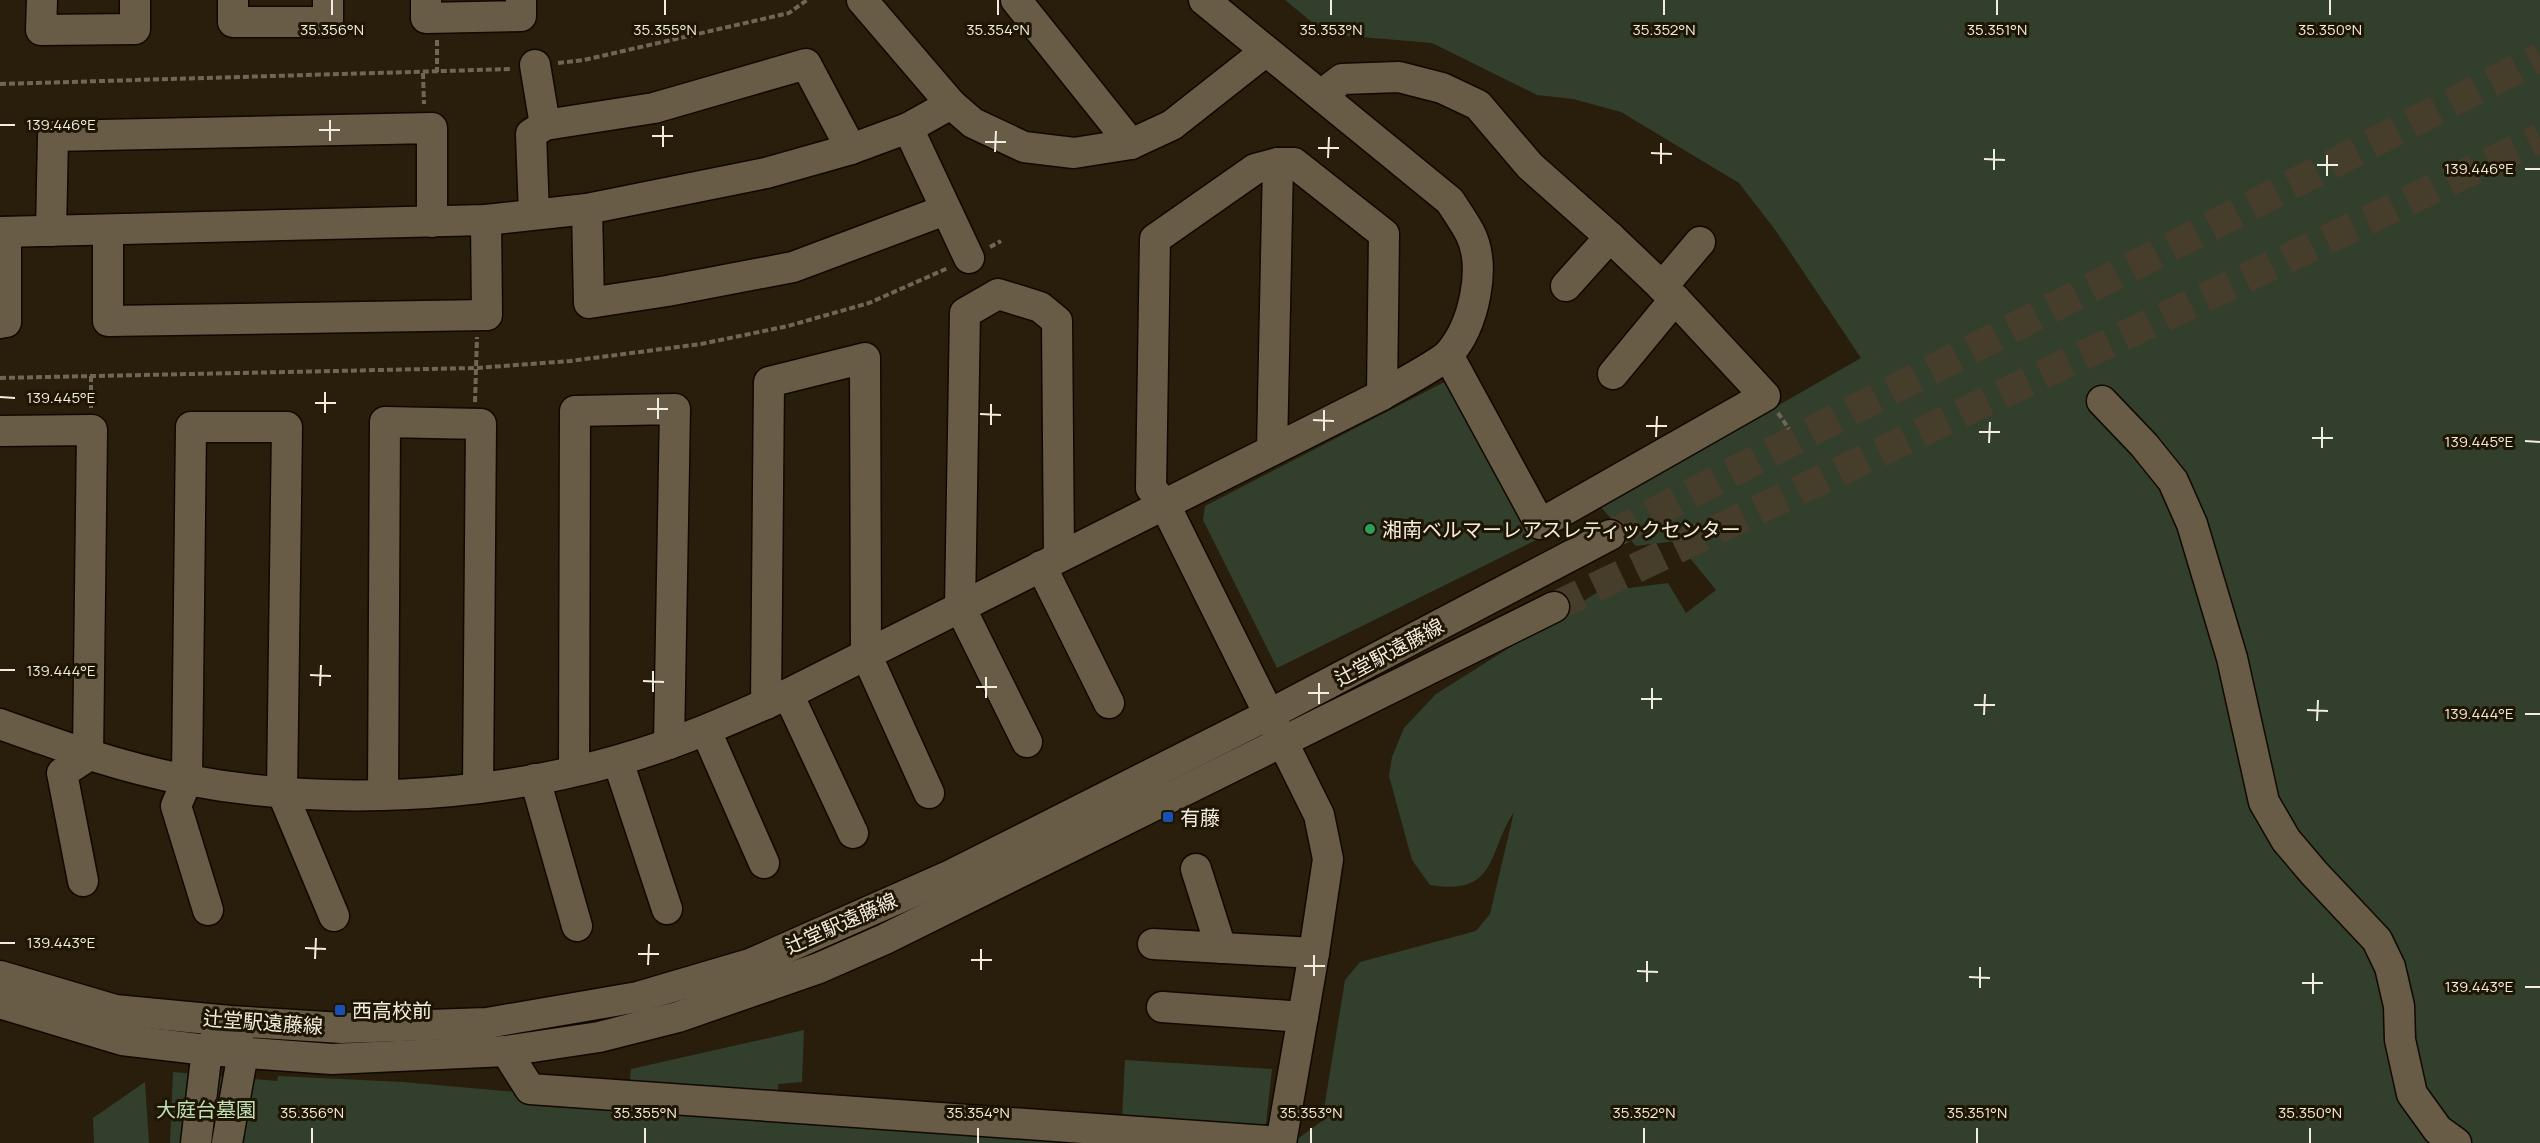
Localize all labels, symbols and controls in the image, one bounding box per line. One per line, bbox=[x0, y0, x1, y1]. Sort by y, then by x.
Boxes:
text: 35.356°N bbox=[300, 19, 364, 40]
text: 35.355°N bbox=[633, 19, 697, 40]
text: 35.354°N bbox=[966, 19, 1030, 40]
text: 35.353°N bbox=[1299, 19, 1363, 40]
text: 35.352°N bbox=[1633, 19, 1695, 40]
text: 35.351°N bbox=[1967, 19, 2027, 40]
text: 35.350°N bbox=[2298, 19, 2362, 40]
text: 139.446°E bbox=[26, 114, 96, 135]
text: 139.446°E bbox=[2444, 158, 2514, 179]
text: 139.445°E bbox=[27, 387, 95, 408]
text: 139.445°E bbox=[2445, 431, 2513, 452]
place label: 湘南ベルマーレアスレティックセンター bbox=[1382, 516, 1741, 543]
marker: 湘南ベルマーレアスレティックセンター bbox=[1363, 522, 1377, 536]
street label: 辻堂駅遠藤線 bbox=[1330, 612, 1448, 692]
text: 139.444°E bbox=[26, 660, 96, 681]
text: 139.444°E bbox=[2444, 703, 2514, 724]
place label: 有藤 bbox=[1180, 804, 1220, 831]
marker: 有藤 bbox=[1161, 810, 1175, 824]
street label: 辻堂駅遠藤線 bbox=[781, 886, 901, 960]
text: 139.443°E bbox=[27, 932, 95, 953]
text: 139.443°E bbox=[2445, 976, 2513, 997]
place label: 西高校前 bbox=[352, 997, 432, 1024]
marker: 西高校前 bbox=[333, 1003, 347, 1017]
street label: 辻堂駅遠藤線 bbox=[202, 1004, 324, 1040]
park label: 大庭台墓園 bbox=[156, 1096, 256, 1123]
text: 35.356°N bbox=[280, 1102, 344, 1123]
text: 35.355°N bbox=[613, 1102, 677, 1123]
text: 35.354°N bbox=[946, 1102, 1010, 1123]
text: 35.353°N bbox=[1279, 1102, 1343, 1123]
text: 35.352°N bbox=[1613, 1102, 1675, 1123]
text: 35.351°N bbox=[1947, 1102, 2007, 1123]
text: 35.350°N bbox=[2278, 1102, 2342, 1123]

